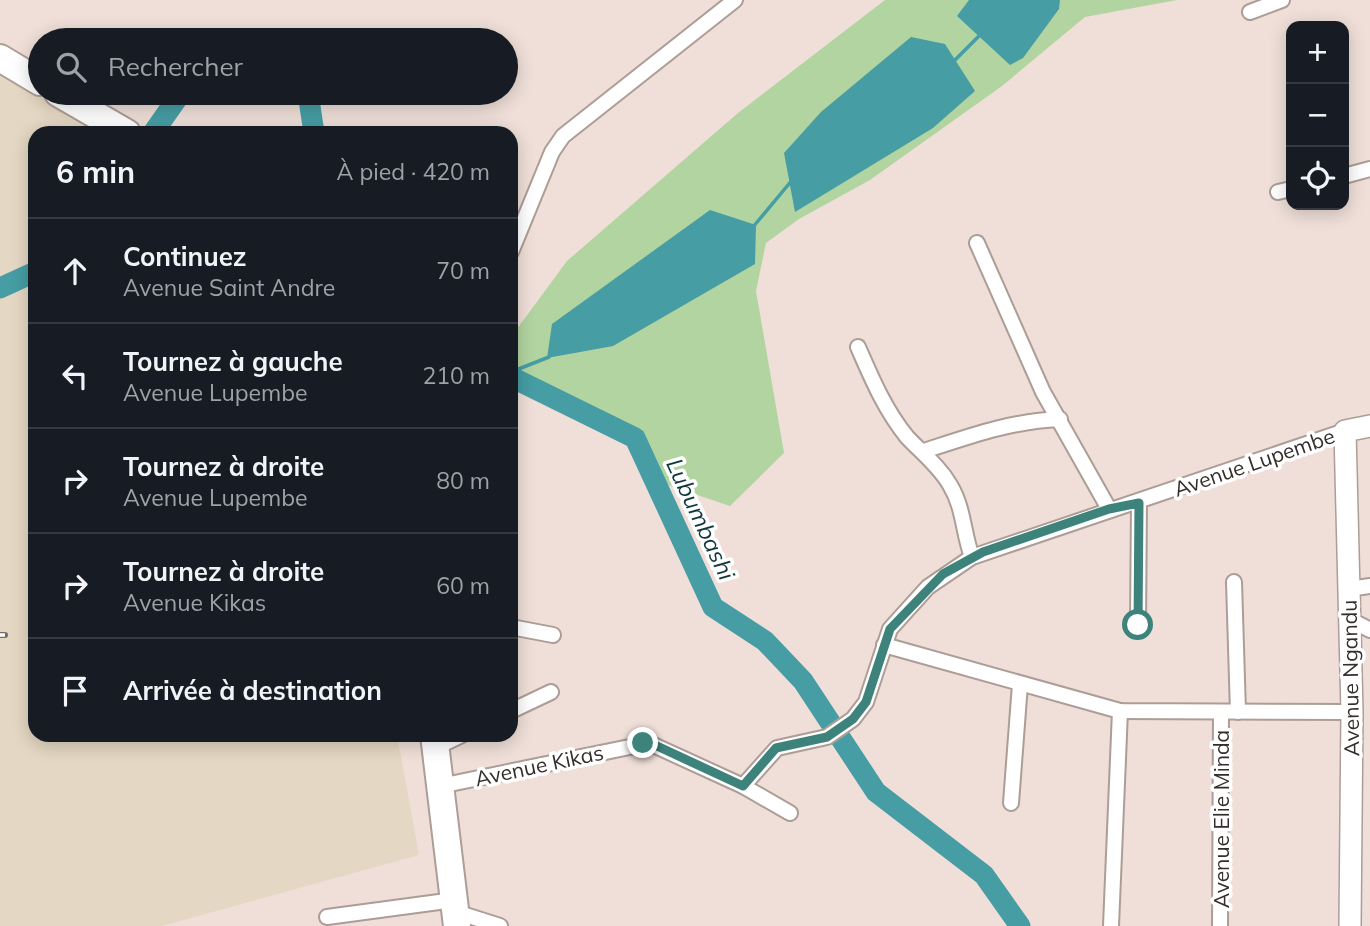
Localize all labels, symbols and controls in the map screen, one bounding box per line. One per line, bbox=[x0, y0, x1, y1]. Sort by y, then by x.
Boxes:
map controls bbox=[1286, 21, 1349, 210]
button: + bbox=[1286, 21, 1349, 84]
search box bbox=[28, 28, 518, 105]
icon: search bbox=[52, 48, 90, 86]
text: Rechercher bbox=[108, 50, 243, 83]
button: − bbox=[1286, 84, 1349, 147]
button: locate bbox=[1286, 147, 1349, 210]
text: 6 min bbox=[56, 153, 135, 191]
text: À pied · 420 m bbox=[337, 157, 490, 186]
text: Continuez bbox=[123, 240, 247, 273]
icon: ahead bbox=[56, 252, 94, 290]
text: 70 m bbox=[436, 256, 490, 285]
text: Avenue Saint Andre bbox=[123, 273, 335, 302]
text: Tournez à gauche bbox=[123, 345, 343, 378]
icon: left bbox=[56, 357, 94, 395]
text: 210 m bbox=[422, 361, 490, 390]
text: Avenue Lupembe bbox=[123, 378, 308, 407]
street label: Avenue Lupembe bbox=[1170, 422, 1338, 502]
text: Tournez à droite bbox=[123, 450, 324, 483]
water label: Lubumbashi bbox=[660, 454, 742, 585]
icon: right bbox=[56, 462, 94, 500]
text: 80 m bbox=[436, 466, 490, 495]
text: Avenue Lupembe bbox=[123, 483, 308, 512]
text: Tournez à droite bbox=[123, 555, 324, 588]
icon: right bbox=[56, 567, 94, 605]
text: 60 m bbox=[436, 571, 490, 600]
text: Avenue Kikas bbox=[123, 588, 266, 617]
street label: Avenue Ngandu bbox=[1336, 599, 1364, 757]
route start bbox=[1122, 609, 1153, 640]
icon: arrive bbox=[56, 672, 94, 710]
text: Arrivée à destination bbox=[123, 674, 382, 707]
route end bbox=[627, 727, 658, 758]
street label: Avenue Elie Minda bbox=[1208, 730, 1234, 908]
street label: Avenue Kikas bbox=[472, 739, 606, 791]

